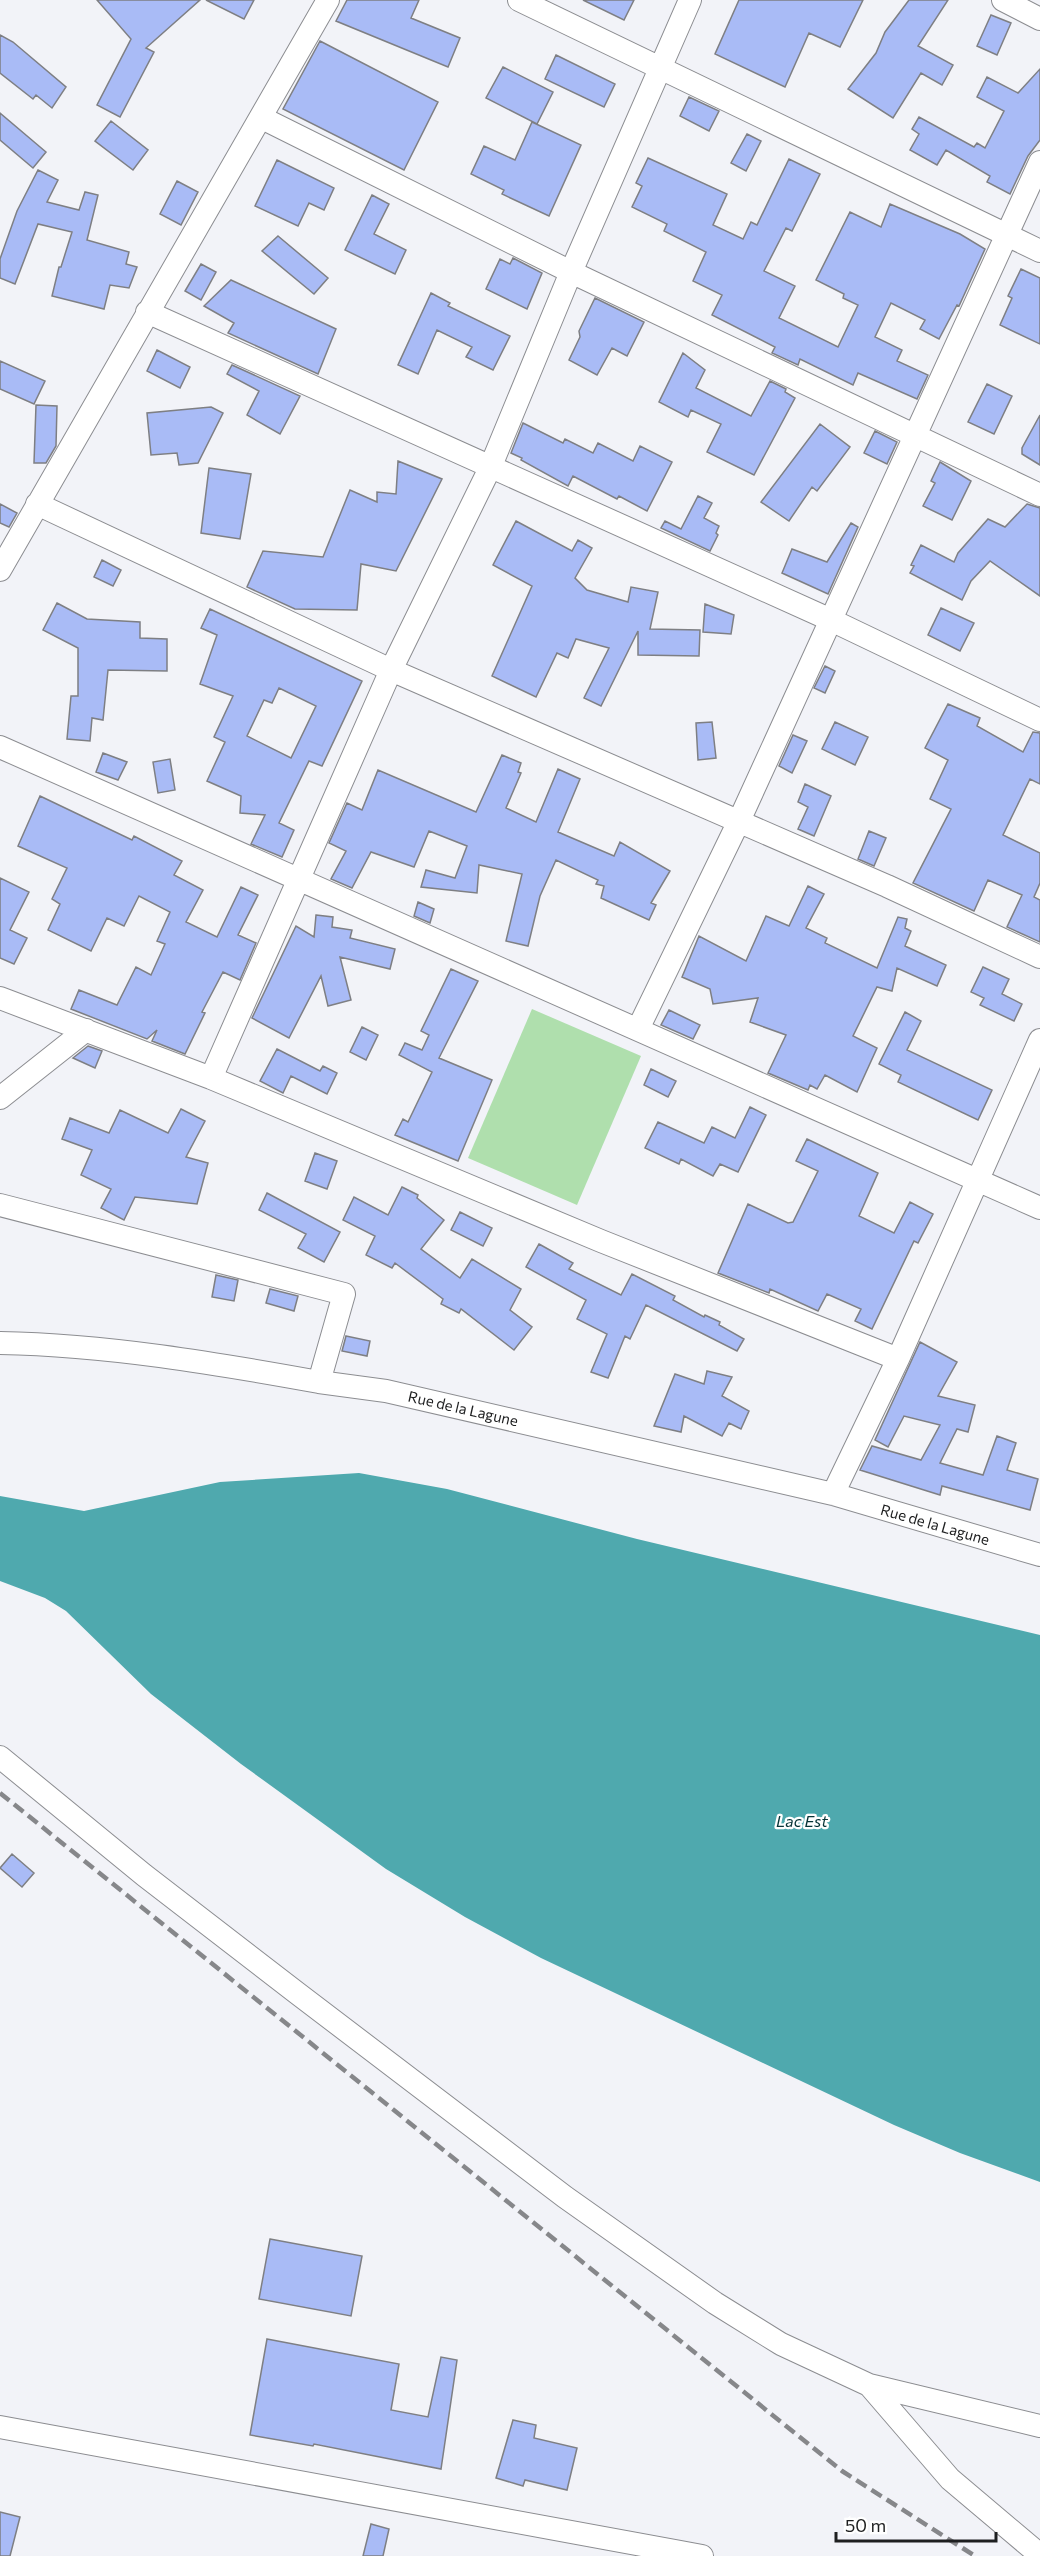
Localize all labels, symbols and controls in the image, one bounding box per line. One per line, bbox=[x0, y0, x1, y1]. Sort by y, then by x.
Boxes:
street label: Rue de la Lagune bbox=[406, 1387, 520, 1429]
street label: Rue de la Lagune bbox=[879, 1500, 992, 1548]
water label: Lac Est bbox=[776, 1811, 828, 1830]
scale bar bbox=[836, 2505, 996, 2543]
text: 50 m bbox=[845, 2514, 886, 2536]

